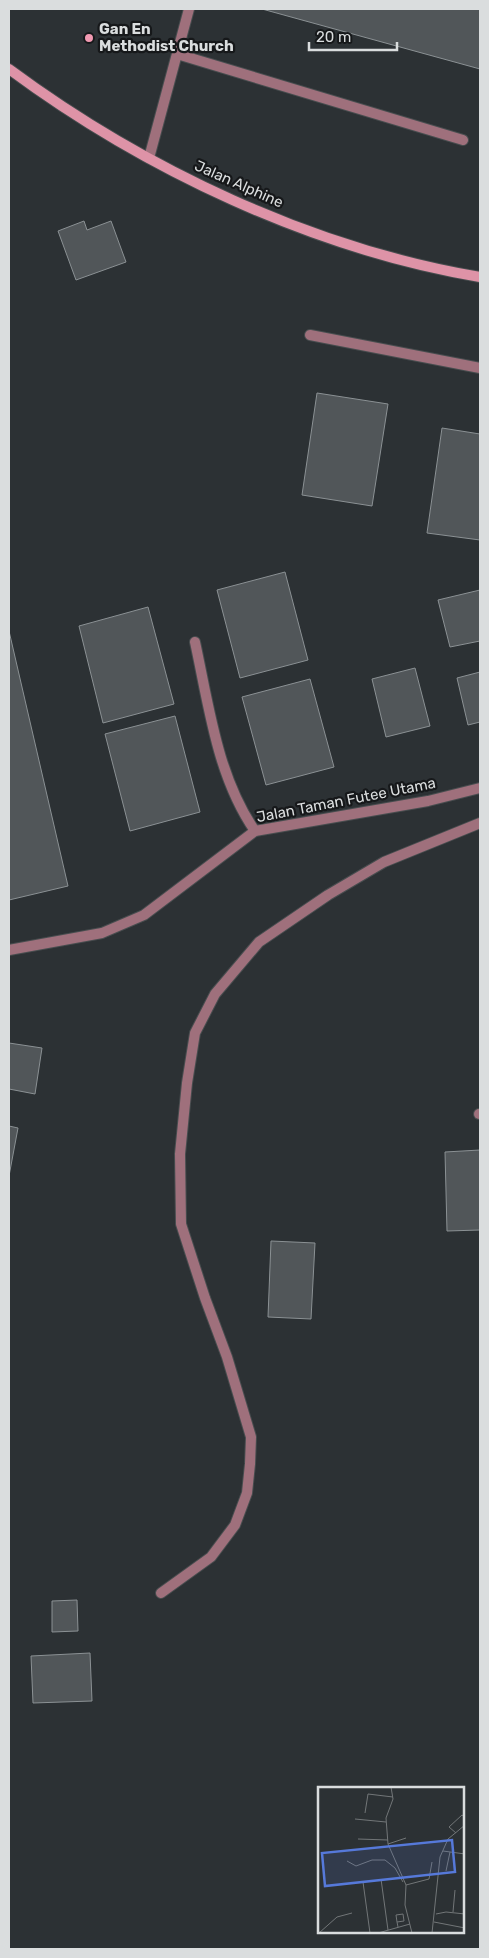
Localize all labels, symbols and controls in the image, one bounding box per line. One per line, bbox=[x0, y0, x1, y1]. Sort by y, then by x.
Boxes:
place label: Gan En Methodist Church bbox=[99, 20, 234, 55]
scale bar bbox=[309, 20, 396, 52]
text: 20 m bbox=[316, 28, 351, 46]
marker: Gan En Methodist Church bbox=[83, 32, 95, 44]
street label: Jalan Alphine bbox=[192, 156, 286, 212]
street label: Jalan Taman Futee Utama bbox=[255, 774, 437, 826]
inset map bbox=[318, 1787, 464, 1933]

